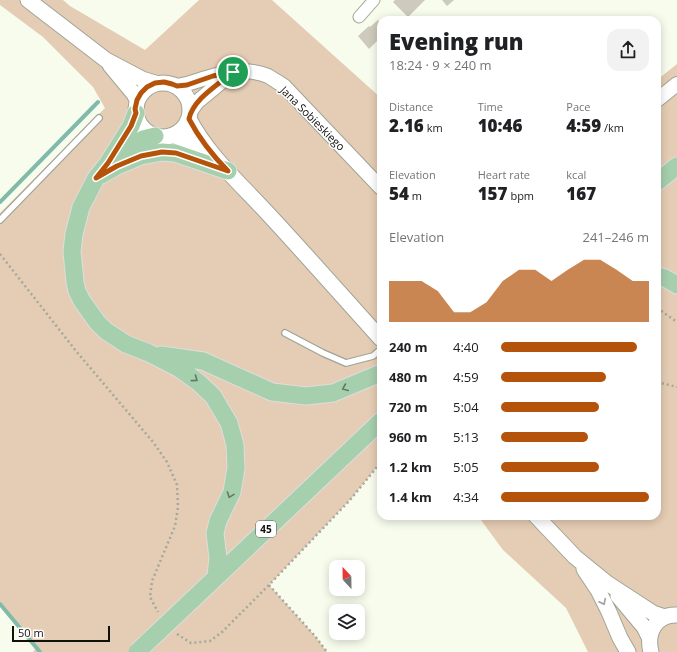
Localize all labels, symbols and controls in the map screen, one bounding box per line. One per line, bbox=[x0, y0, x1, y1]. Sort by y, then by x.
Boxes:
text: Evening run bbox=[389, 26, 524, 56]
button: share bbox=[607, 29, 649, 71]
pin bbox=[216, 55, 250, 89]
text: 18:24 · 9 × 240 m bbox=[389, 56, 492, 74]
icon: arrive bbox=[222, 61, 244, 83]
street label: Jana Sobieskiego bbox=[277, 82, 349, 154]
text: Distance bbox=[389, 99, 433, 114]
text: Time bbox=[478, 99, 503, 114]
text: Pace bbox=[566, 99, 591, 114]
text: 2.16 bbox=[389, 114, 424, 137]
text: 10:46 bbox=[478, 114, 522, 137]
text: 4:59 bbox=[566, 114, 601, 137]
text: km bbox=[424, 120, 443, 135]
text: /km bbox=[601, 120, 624, 135]
text: Elevation bbox=[389, 167, 436, 182]
text: Heart rate bbox=[478, 167, 530, 182]
text: kcal bbox=[566, 167, 586, 182]
text: 54 bbox=[389, 182, 409, 205]
text: 157 bbox=[478, 182, 508, 205]
text: 167 bbox=[566, 182, 596, 205]
text: m bbox=[409, 188, 422, 203]
text: bpm bbox=[508, 188, 534, 203]
text: Elevation bbox=[389, 228, 444, 246]
text: 241–246 m bbox=[582, 228, 649, 246]
text: 240 m bbox=[389, 338, 427, 356]
text: 4:40 bbox=[453, 338, 479, 356]
text: 480 m bbox=[389, 368, 427, 386]
text: 4:59 bbox=[453, 368, 479, 386]
one-way arrow bbox=[190, 375, 197, 382]
one-way arrow bbox=[342, 384, 349, 392]
text: 720 m bbox=[389, 398, 427, 416]
text: 5:04 bbox=[453, 398, 479, 416]
text: 960 m bbox=[389, 428, 427, 446]
text: 5:13 bbox=[453, 428, 479, 446]
text: 1.2 km bbox=[389, 458, 432, 476]
text: 5:05 bbox=[453, 458, 479, 476]
text: 1.4 km bbox=[389, 488, 432, 506]
text: 4:34 bbox=[453, 488, 479, 506]
one-way arrow bbox=[227, 492, 235, 499]
road number: 45 bbox=[256, 521, 276, 537]
north arrow bbox=[329, 560, 365, 596]
map controls bbox=[329, 560, 365, 640]
one-way arrow bbox=[598, 597, 606, 605]
button: layers bbox=[329, 604, 365, 640]
scale bar bbox=[12, 624, 110, 643]
text: 50 m bbox=[18, 625, 44, 640]

